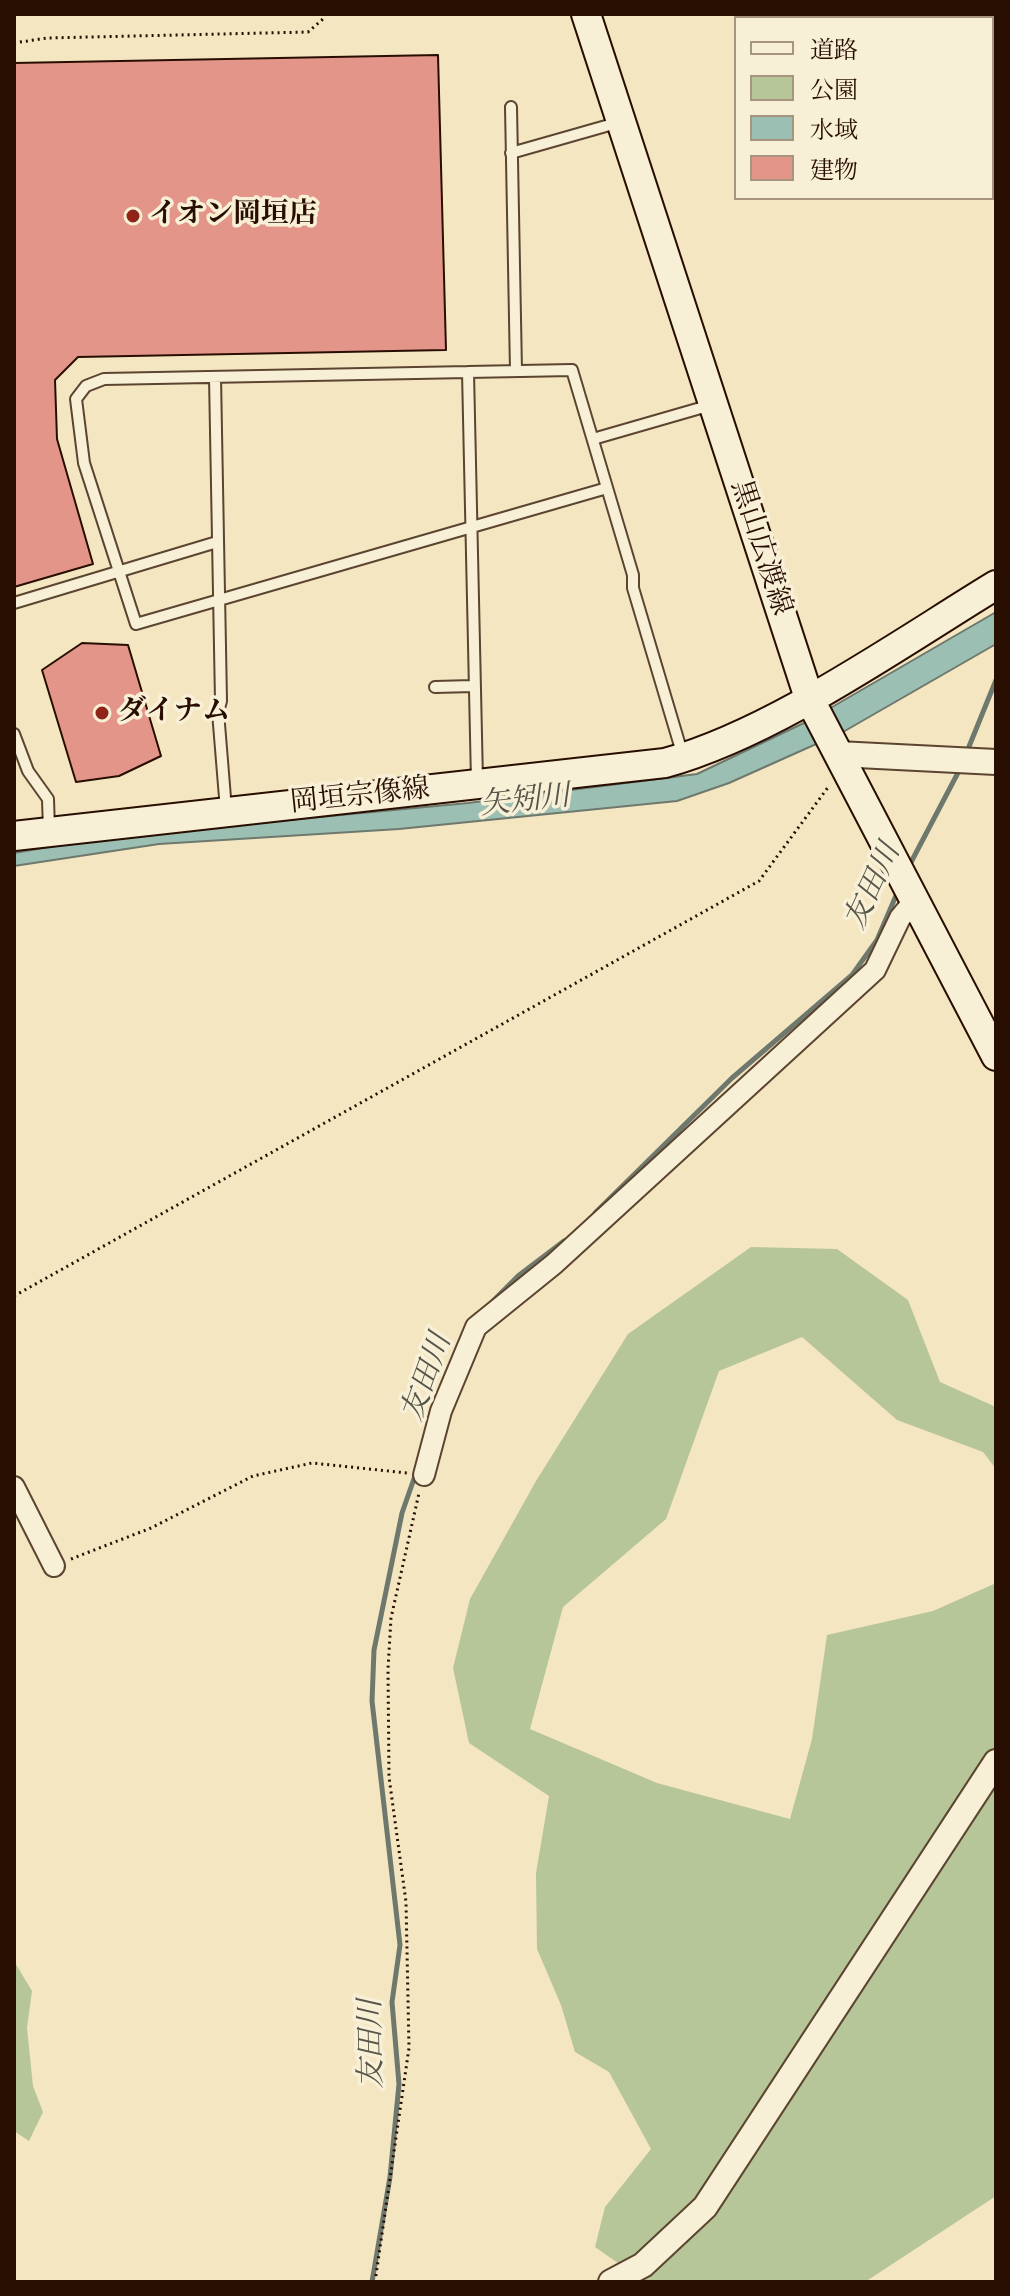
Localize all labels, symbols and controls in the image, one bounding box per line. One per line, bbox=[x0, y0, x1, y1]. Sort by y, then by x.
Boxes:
legend bbox=[734, 16, 994, 200]
text: 道路 bbox=[810, 34, 858, 67]
text: 公園 bbox=[810, 74, 858, 107]
text: 水域 bbox=[810, 114, 858, 147]
text: 建物 bbox=[810, 154, 858, 187]
place label: イオン岡垣店 bbox=[149, 199, 317, 233]
marker: イオン岡垣店 bbox=[124, 207, 142, 225]
street label: 黒山広渡線 bbox=[722, 476, 798, 620]
place label: ダイナム bbox=[118, 696, 230, 730]
marker: ダイナム bbox=[93, 704, 111, 722]
street label: 岡垣宗像線 bbox=[289, 773, 431, 821]
water label: 矢矧川 bbox=[478, 779, 572, 825]
water label: 友田川 bbox=[839, 839, 909, 935]
water label: 友田川 bbox=[396, 1330, 460, 1426]
water label: 友田川 bbox=[354, 1999, 392, 2089]

